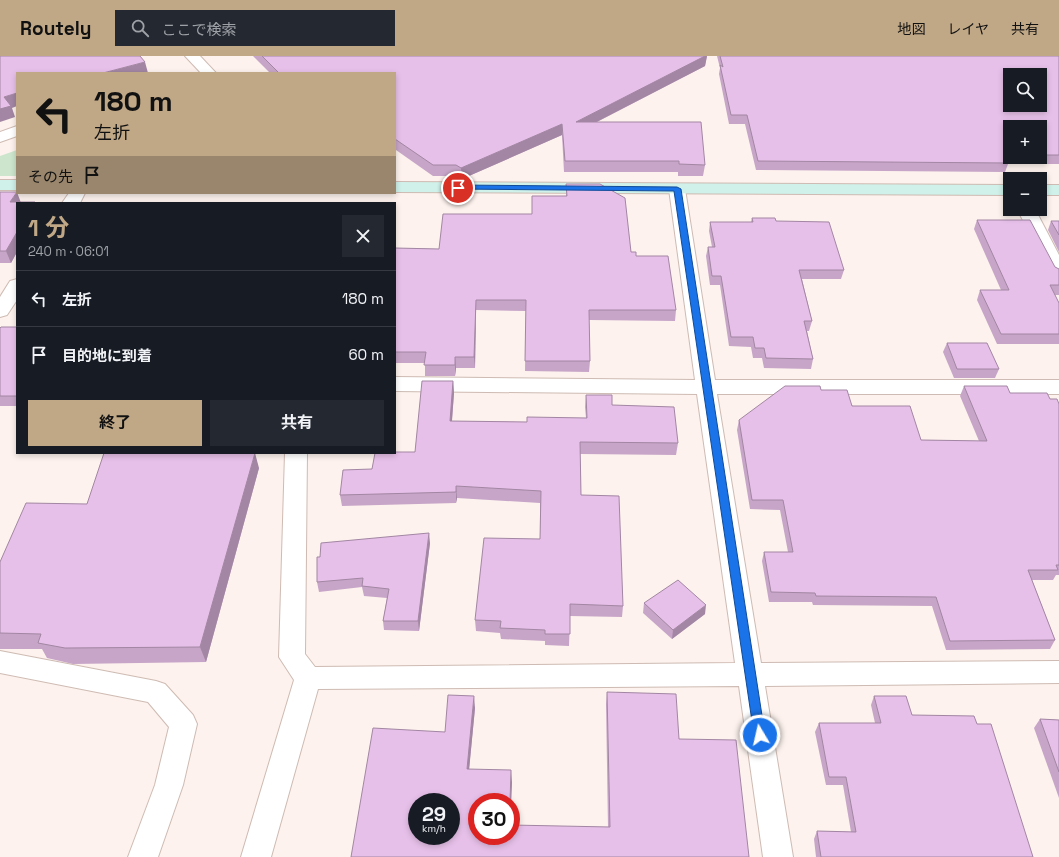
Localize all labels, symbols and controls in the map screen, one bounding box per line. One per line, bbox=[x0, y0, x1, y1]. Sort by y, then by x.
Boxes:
search box bbox=[115, 10, 395, 46]
text: Routely bbox=[20, 16, 91, 41]
icon: search bbox=[129, 17, 151, 39]
text: ここで検索 bbox=[161, 20, 236, 39]
text: 地図 bbox=[897, 20, 925, 38]
text: レイヤ bbox=[947, 20, 989, 38]
text: 共有 bbox=[1011, 20, 1039, 38]
map controls bbox=[1003, 68, 1047, 216]
button: search bbox=[1003, 68, 1047, 112]
text: 180 m bbox=[94, 83, 173, 119]
icon: left bbox=[28, 88, 80, 140]
button: + bbox=[1003, 120, 1047, 164]
text: 左折 bbox=[94, 121, 130, 144]
icon: arrive bbox=[81, 164, 103, 186]
text: その先 bbox=[28, 167, 73, 186]
pin bbox=[441, 171, 475, 205]
button: − bbox=[1003, 172, 1047, 216]
icon: arrive bbox=[447, 177, 469, 199]
text: 1 分 bbox=[28, 212, 69, 243]
button: close bbox=[342, 215, 384, 257]
text: 240 m · 06:01 bbox=[28, 243, 109, 260]
icon: left bbox=[28, 288, 50, 310]
text: 180 m bbox=[342, 289, 384, 308]
text: 左折 bbox=[62, 290, 92, 309]
icon: arrive bbox=[28, 344, 50, 366]
text: 60 m bbox=[348, 345, 384, 364]
text: 目的地に到着 bbox=[62, 346, 152, 365]
button: 終了 bbox=[28, 400, 202, 446]
button: 共有 bbox=[210, 400, 384, 446]
position arrow bbox=[739, 714, 781, 756]
speed limit sign: 30 bbox=[468, 793, 520, 845]
text: 29 bbox=[422, 801, 446, 827]
text: km/h bbox=[422, 822, 446, 835]

